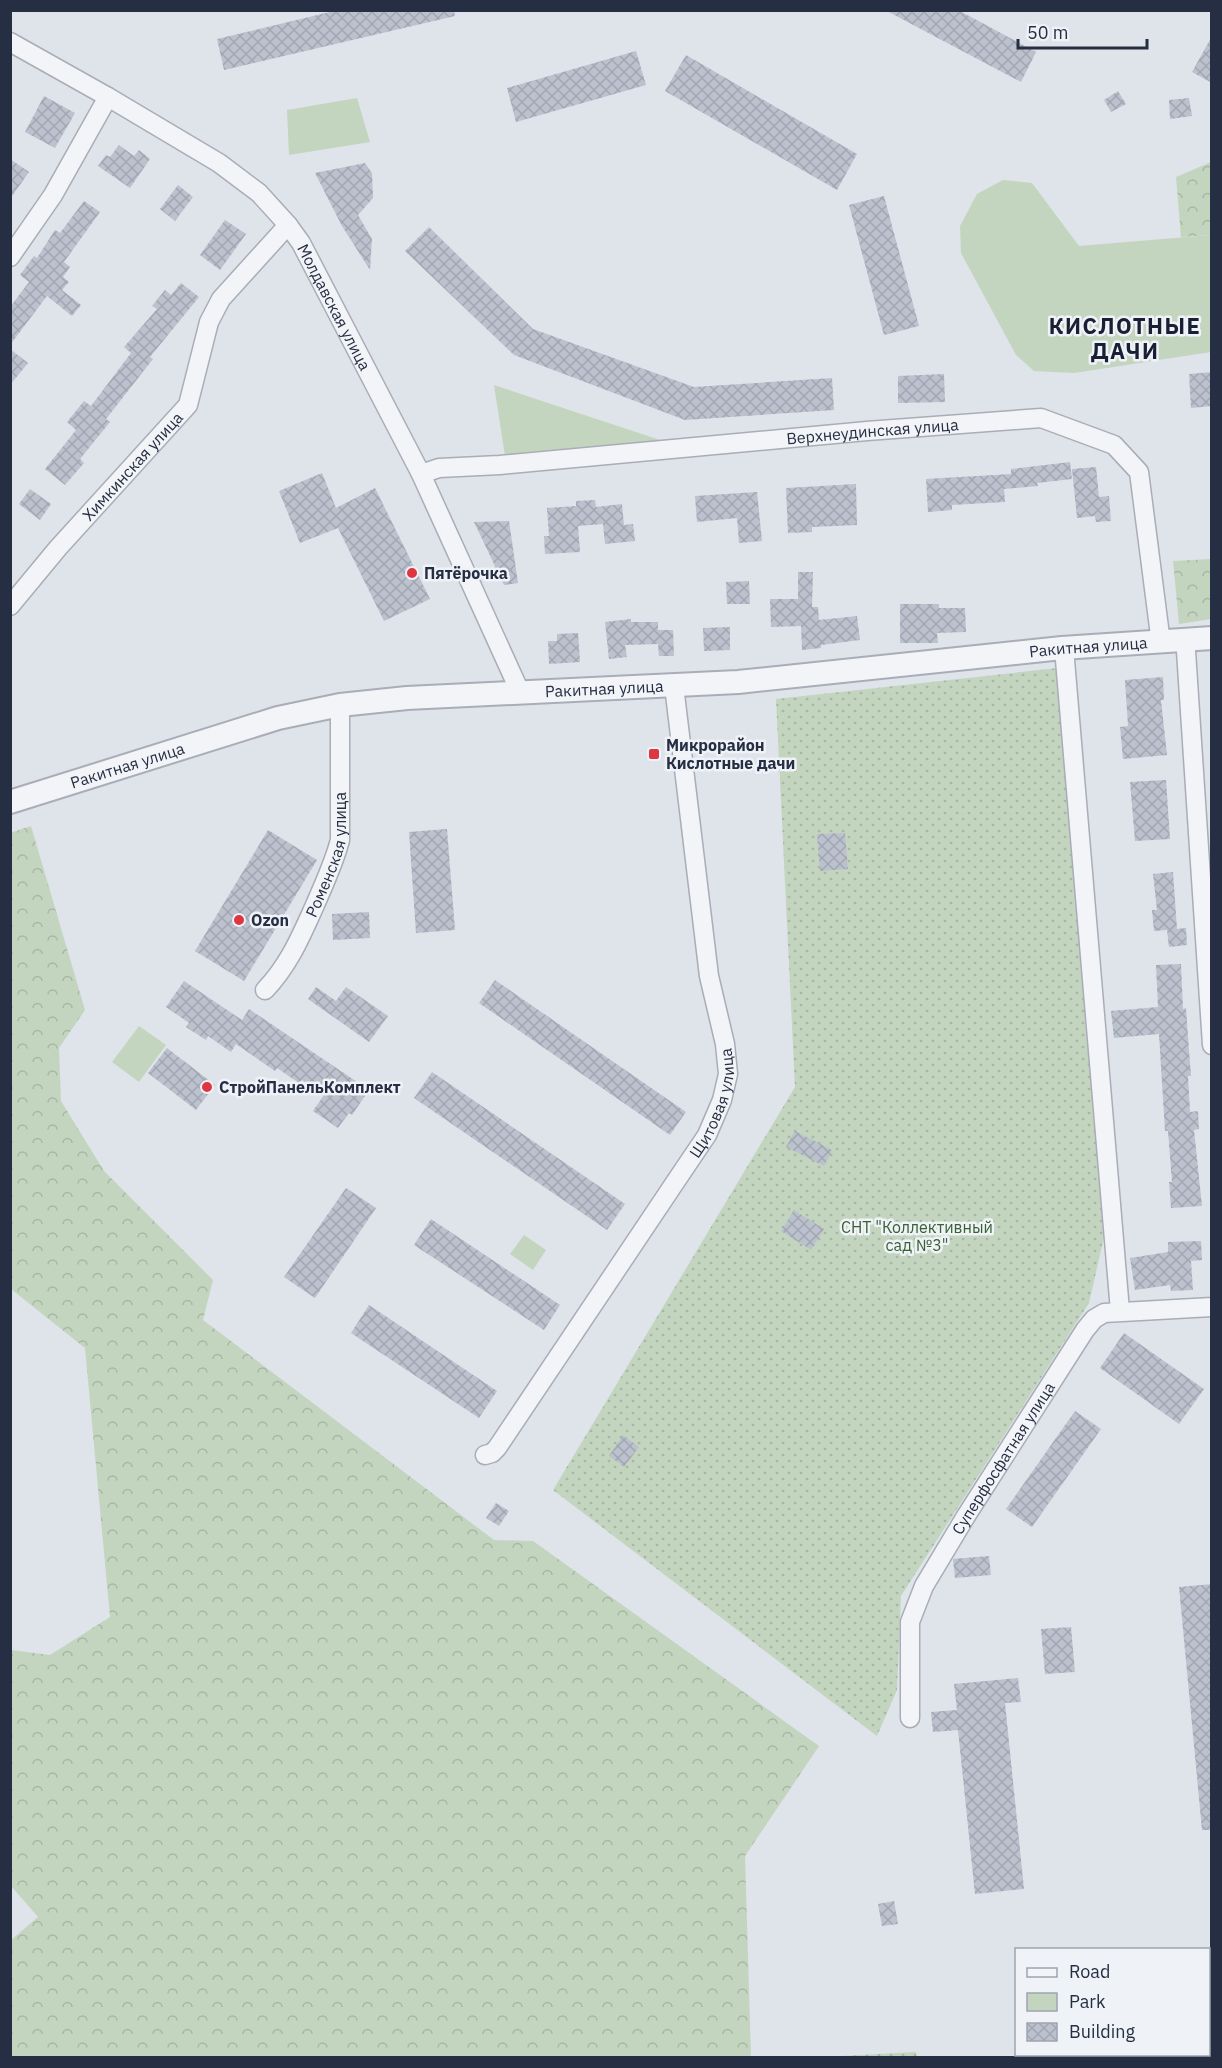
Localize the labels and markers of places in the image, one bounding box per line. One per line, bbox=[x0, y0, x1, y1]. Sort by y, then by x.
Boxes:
place label: Пятёрочка bbox=[424, 563, 508, 583]
marker: Пятёрочка bbox=[405, 566, 419, 580]
place label: Микрорайон Кислотные дачи bbox=[666, 735, 795, 773]
marker: Микрорайон Кислотные дачи bbox=[647, 747, 661, 761]
place label: Ozon bbox=[251, 910, 289, 930]
marker: Ozon bbox=[232, 913, 246, 927]
place label: СтройПанельКомплект bbox=[219, 1077, 401, 1097]
marker: СтройПанельКомплект bbox=[200, 1080, 214, 1094]

